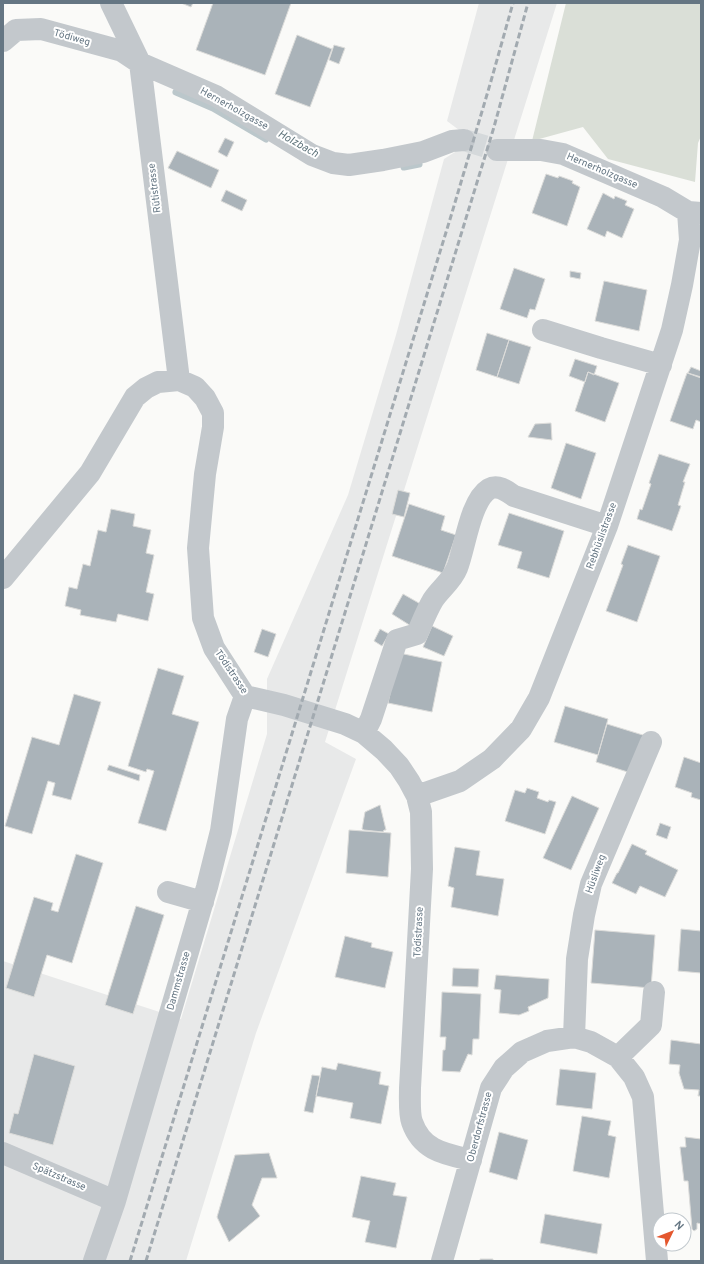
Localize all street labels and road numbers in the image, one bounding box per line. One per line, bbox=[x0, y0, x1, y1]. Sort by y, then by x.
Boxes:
street label: Tödiweg bbox=[52, 27, 92, 49]
street label: Hernerholzgasse bbox=[198, 85, 270, 133]
street label: Hernerholzgasse bbox=[564, 150, 640, 192]
street label: Rütistrasse bbox=[146, 162, 164, 214]
street label: Rebhüslistrasse bbox=[584, 501, 620, 571]
street label: Tödistrasse bbox=[211, 647, 251, 697]
street label: Hüsliweg bbox=[583, 853, 609, 895]
street label: Tödistrasse bbox=[411, 906, 427, 958]
street label: Dammstrasse bbox=[164, 950, 194, 1012]
street label: Oberdorfstrasse bbox=[464, 1091, 496, 1163]
street label: Spätzstrasse bbox=[30, 1160, 88, 1194]

